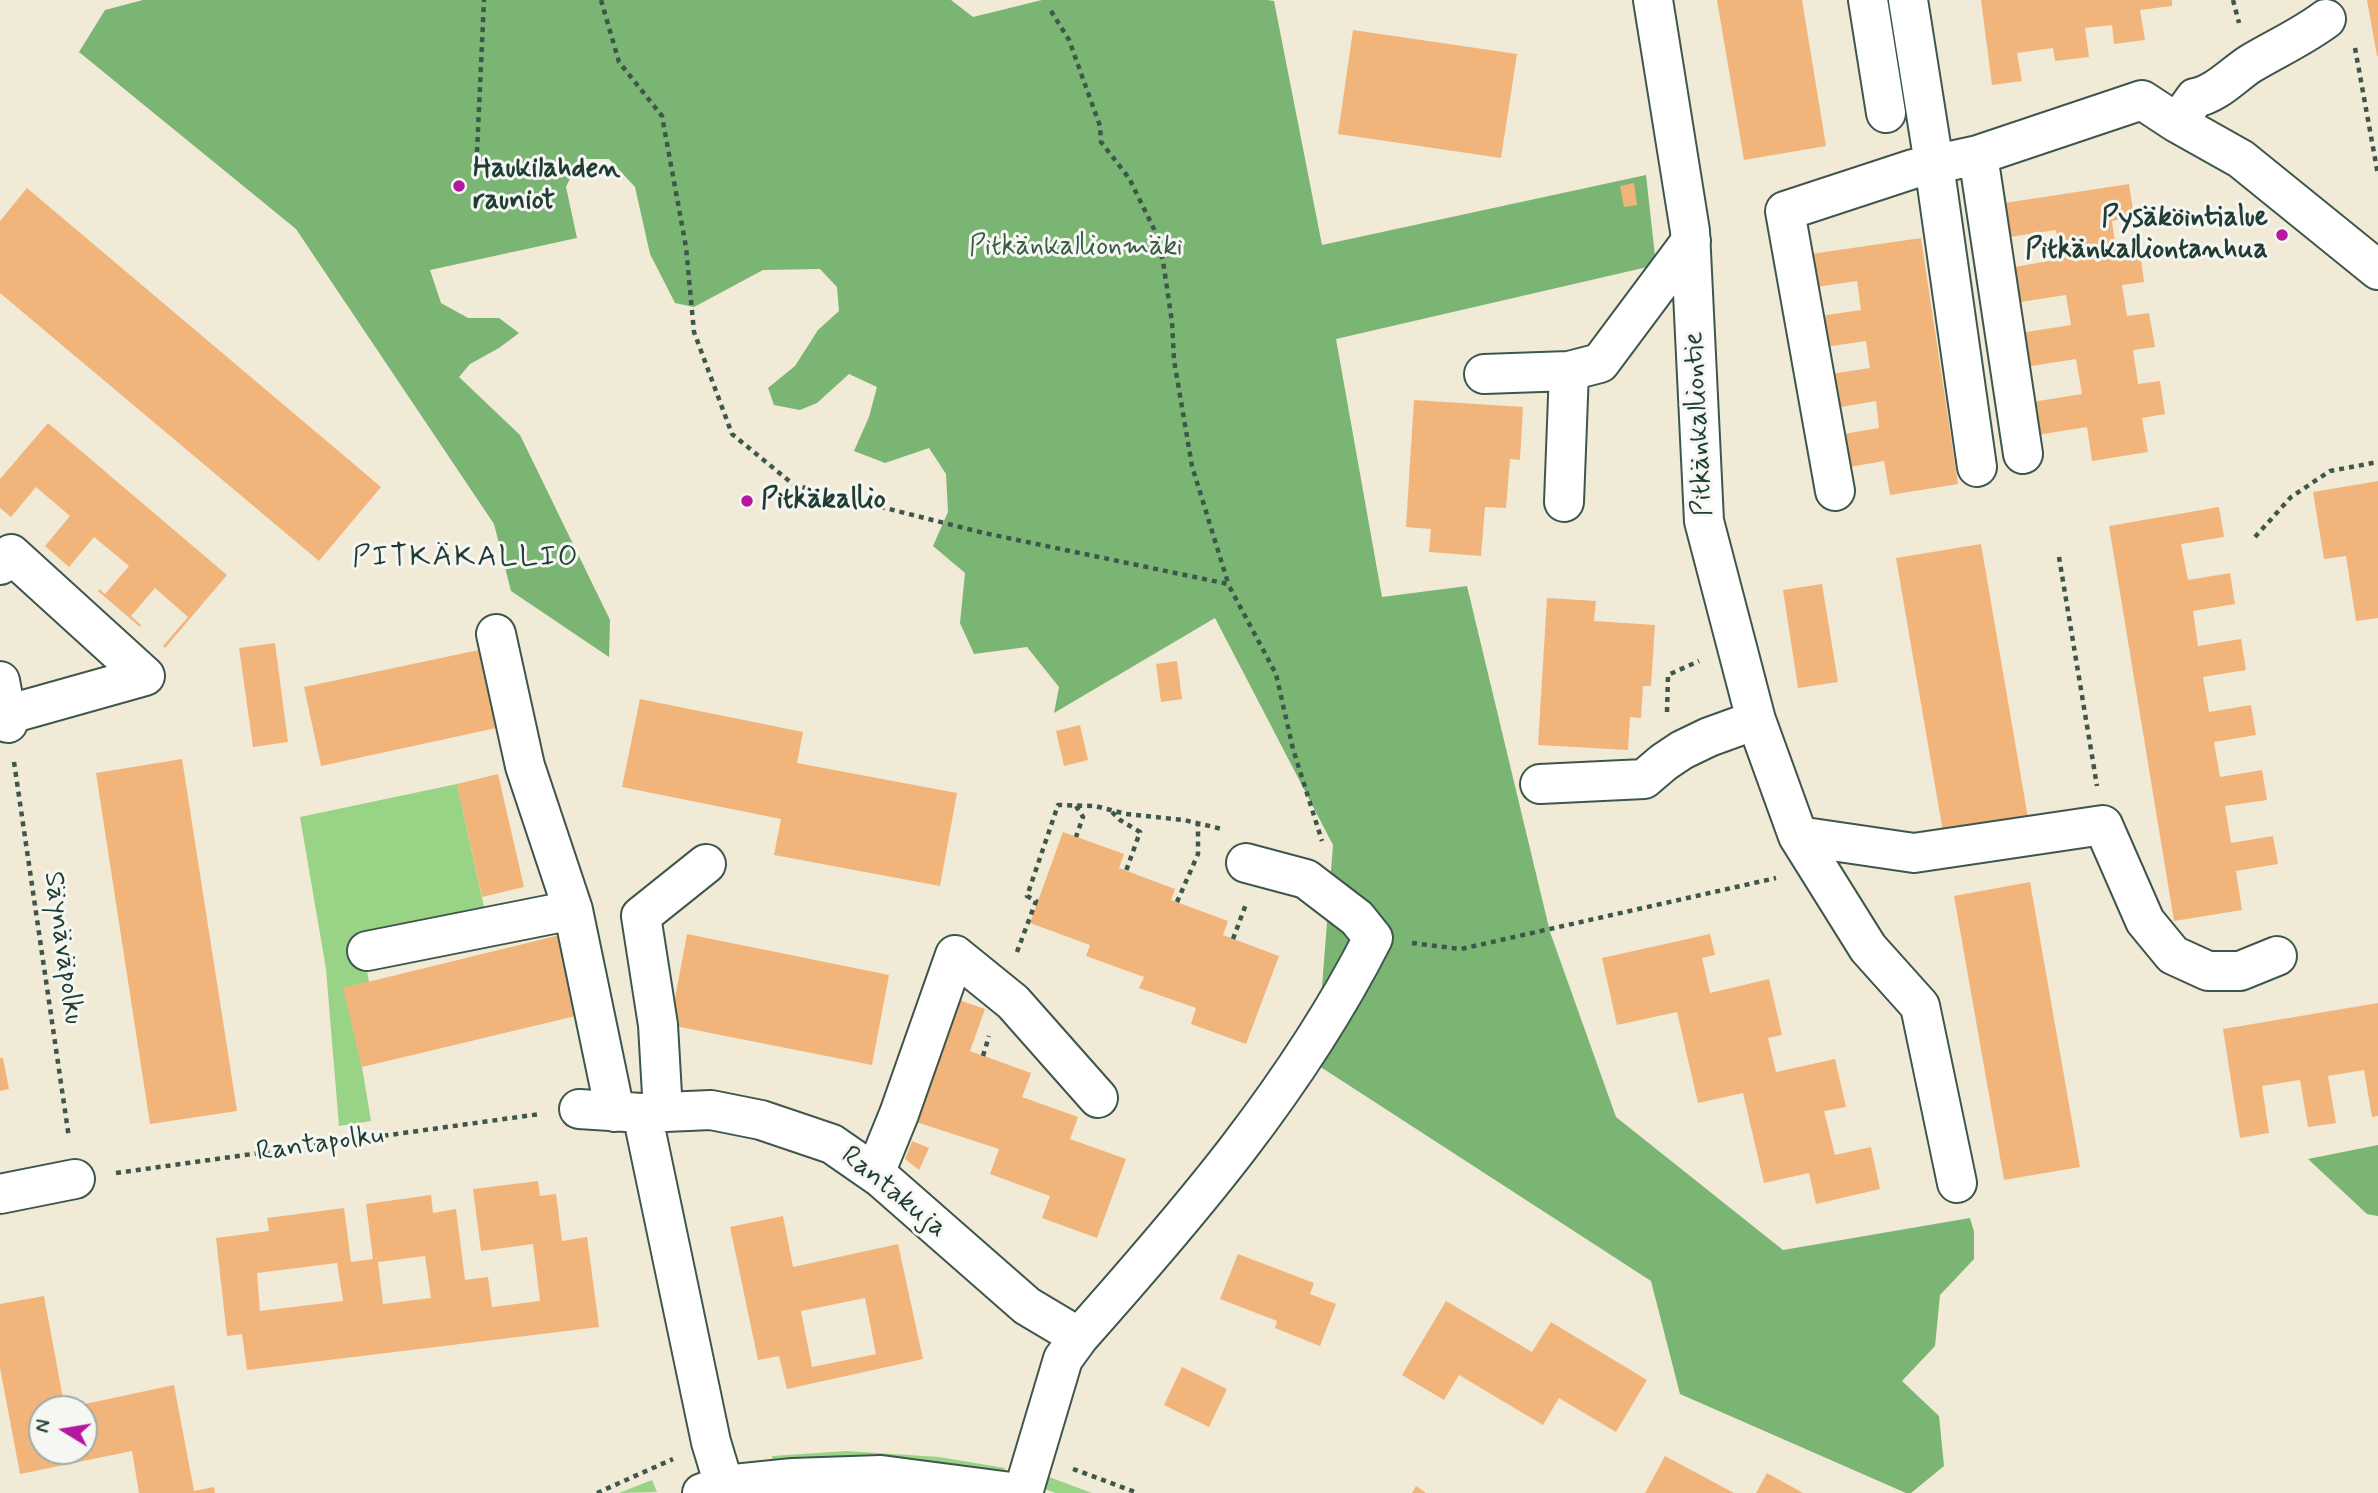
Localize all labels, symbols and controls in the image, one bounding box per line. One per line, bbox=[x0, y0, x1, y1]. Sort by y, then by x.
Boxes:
place label: Haukilahden rauniot bbox=[473, 153, 620, 219]
marker: Haukilahden rauniot bbox=[451, 178, 467, 194]
place label: Pysäköintialue Pitkänkalliontanhua bbox=[2025, 202, 2268, 268]
marker: Pysäköintialue Pitkänkalliontanhua bbox=[2274, 227, 2290, 243]
park label: Pitkänkallionmäki bbox=[969, 231, 1183, 265]
street label: Pitkänkalliontie bbox=[1678, 331, 1722, 517]
place label: Pitkäkallio bbox=[761, 484, 886, 518]
marker: Pitkäkallio bbox=[739, 493, 755, 509]
district label: PITKÄKALLIO bbox=[356, 541, 576, 577]
street label: Säynäväpolku bbox=[35, 869, 89, 1027]
street label: Rantapolku bbox=[254, 1119, 386, 1171]
street label: Rantakuja bbox=[833, 1140, 953, 1246]
north arrow bbox=[28, 1395, 98, 1465]
text: N bbox=[30, 1418, 57, 1435]

